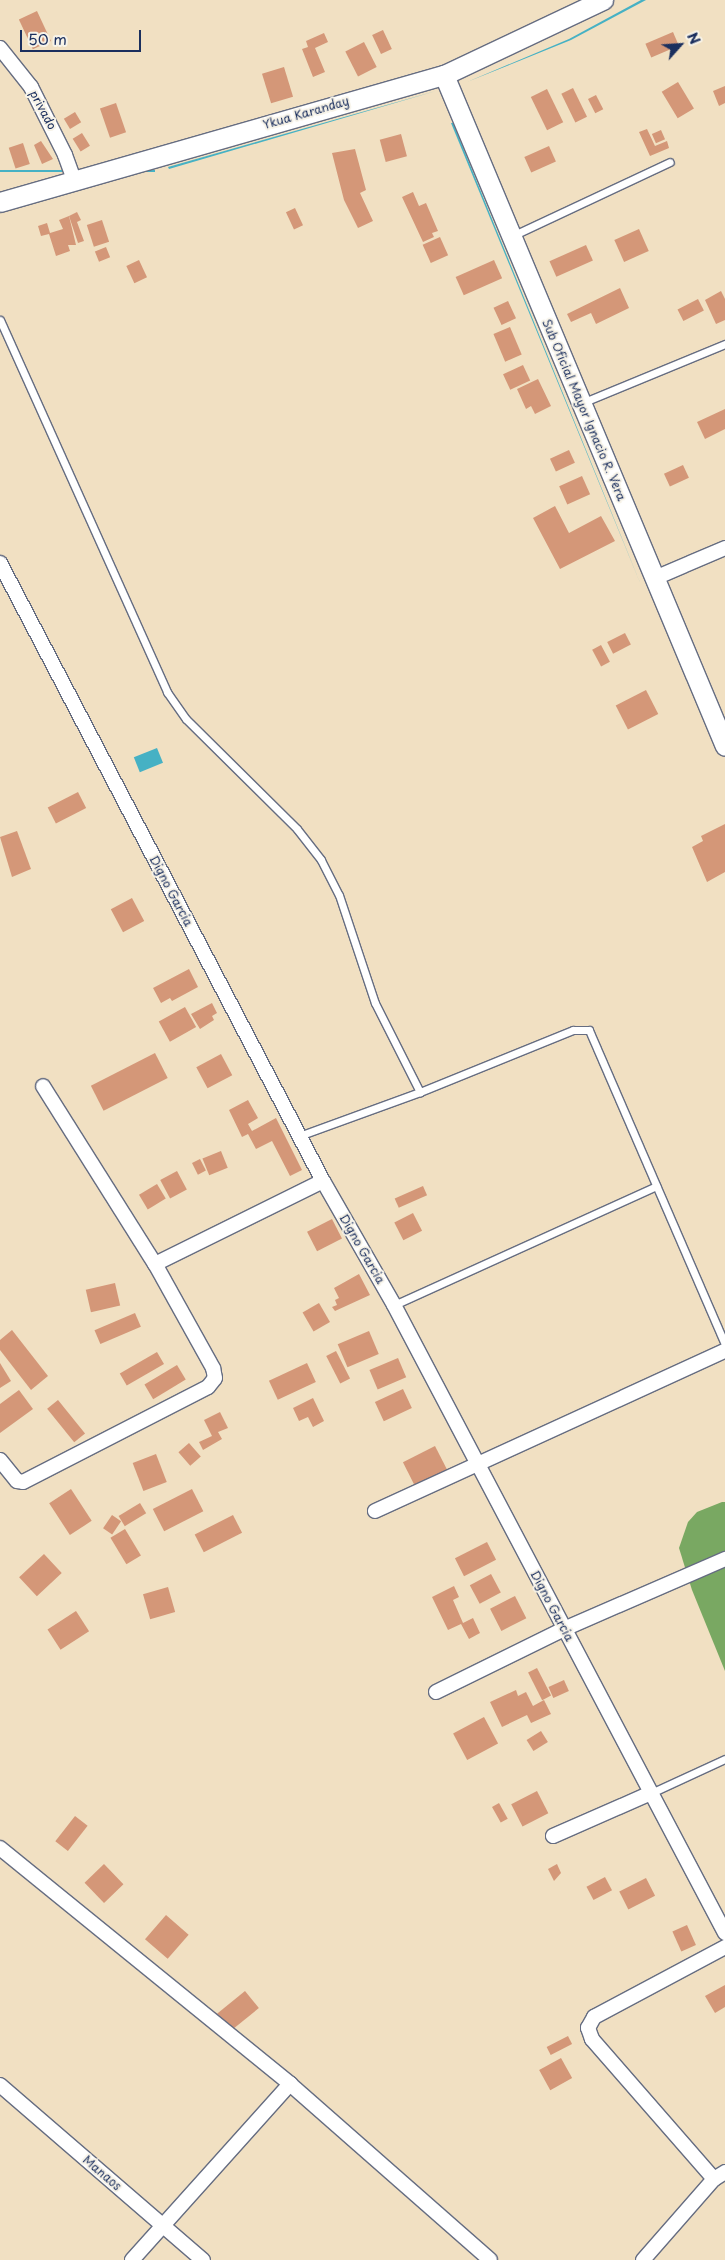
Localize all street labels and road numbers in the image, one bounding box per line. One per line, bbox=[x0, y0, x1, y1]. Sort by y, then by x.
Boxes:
street label: privado bbox=[27, 88, 59, 132]
street label: Ykua Karanday bbox=[261, 94, 351, 132]
street label: Sub Oficial Mayor Ignacio R. Vera bbox=[539, 316, 629, 504]
street label: Digno Garcia bbox=[146, 853, 196, 929]
street label: Digno Garcia bbox=[336, 1212, 388, 1286]
street label: Digno Garcia bbox=[527, 1568, 577, 1644]
street label: Manaos bbox=[80, 2153, 124, 2193]

